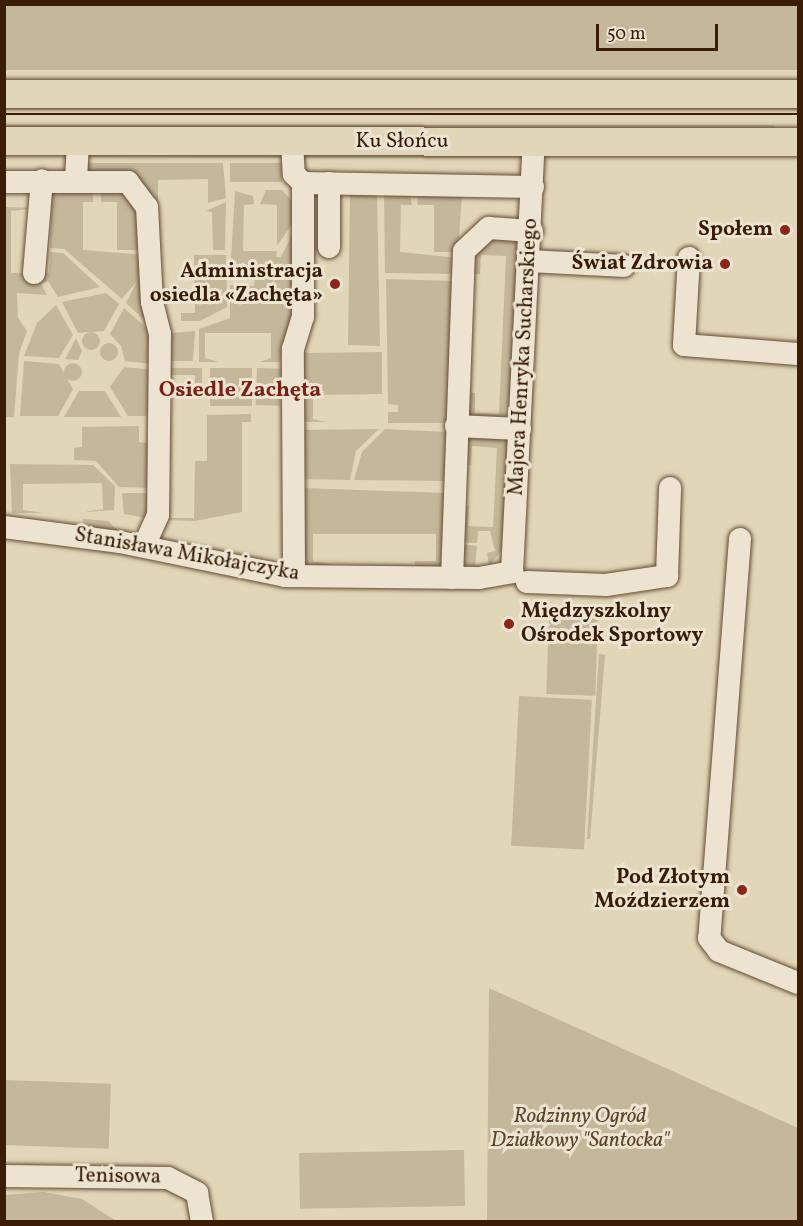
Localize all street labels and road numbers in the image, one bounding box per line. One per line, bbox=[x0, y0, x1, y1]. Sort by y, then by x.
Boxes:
street label: Ku Słońcu bbox=[355, 129, 449, 155]
street label: Majora Henryka Sucharskiego bbox=[504, 218, 544, 496]
street label: Stanisława Mikołajczyka bbox=[72, 523, 302, 587]
street label: Tenisowa bbox=[75, 1164, 161, 1190]

